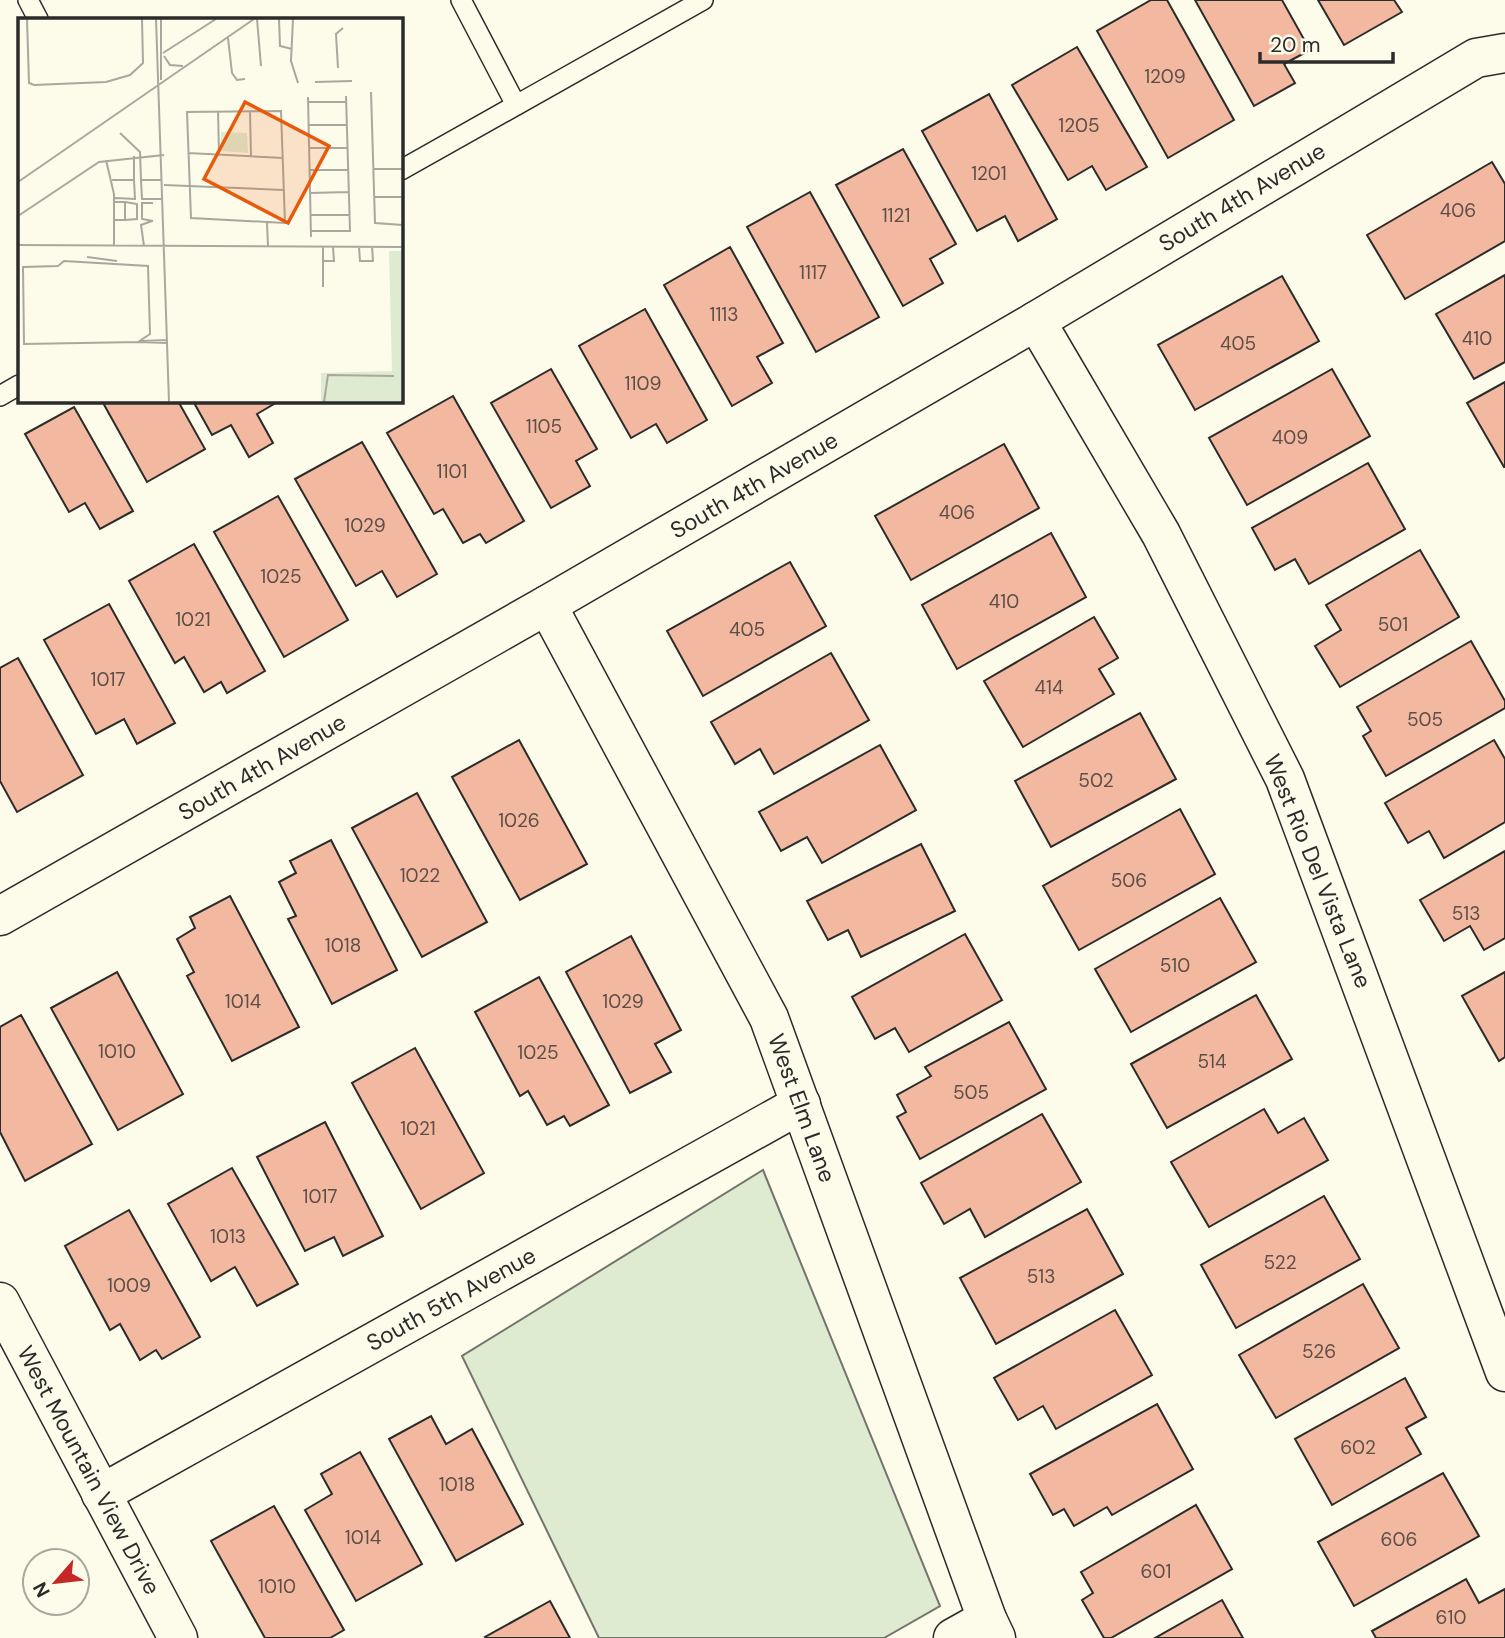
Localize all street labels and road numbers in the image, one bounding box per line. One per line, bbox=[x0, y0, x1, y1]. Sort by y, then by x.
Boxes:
street label: South 4th Avenue bbox=[1153, 135, 1331, 259]
street label: South 4th Avenue bbox=[665, 425, 843, 545]
street label: South 4th Avenue bbox=[173, 707, 351, 827]
street label: West Rio Del Vista Lane bbox=[1257, 750, 1379, 992]
street label: West Elm Lane bbox=[761, 1030, 843, 1186]
street label: South 5th Avenue bbox=[361, 1240, 541, 1358]
street label: West Mountain View Drive bbox=[11, 1340, 167, 1600]

